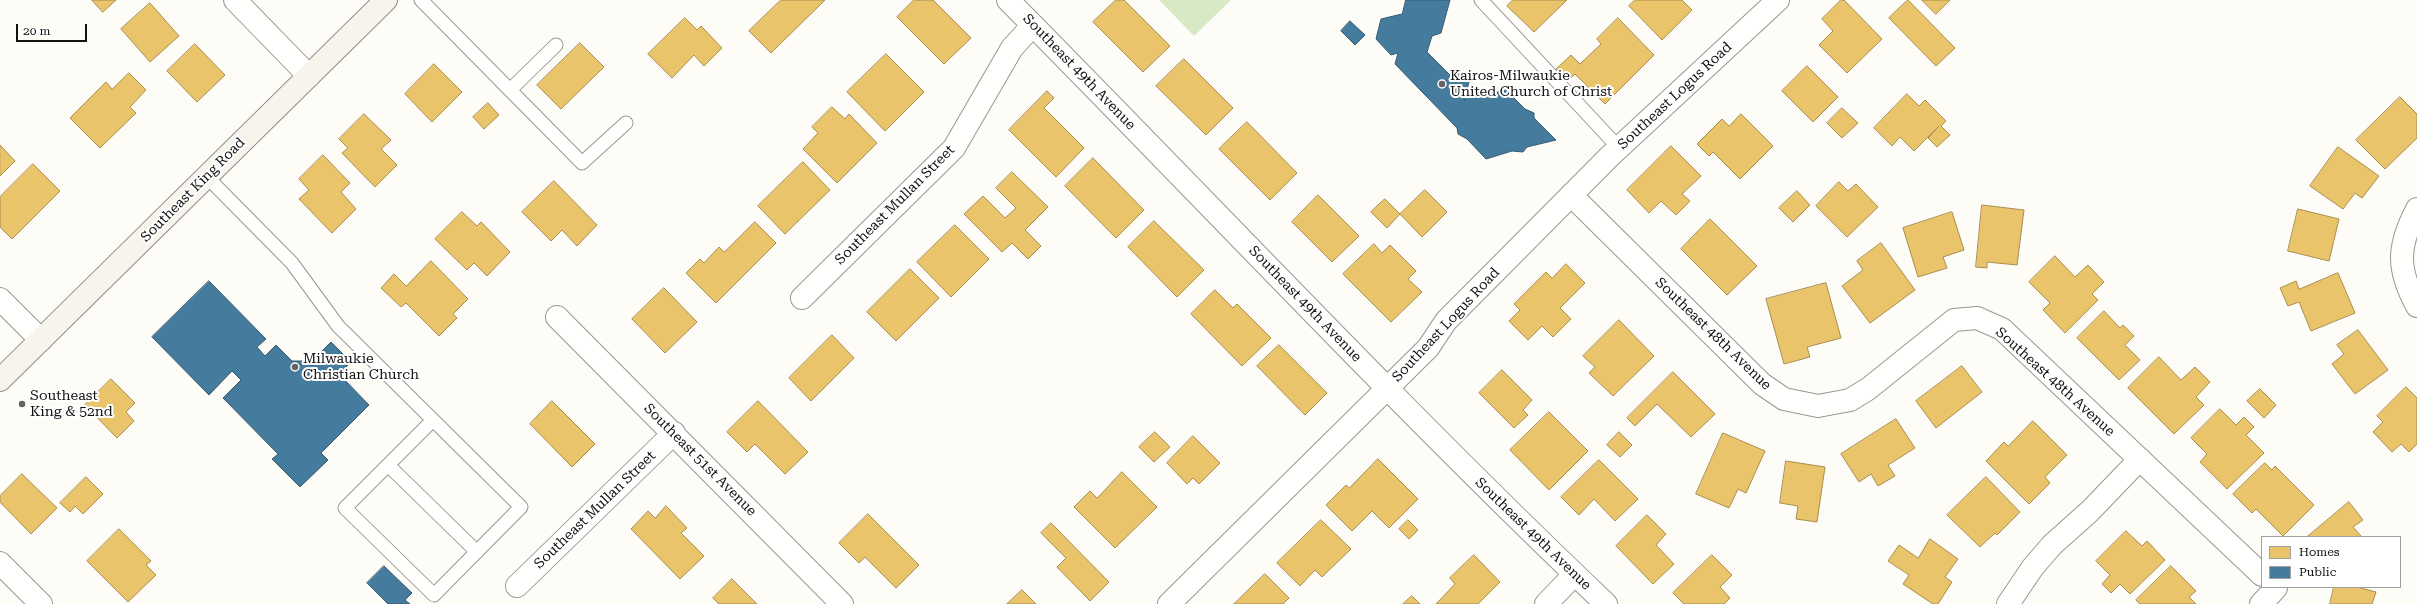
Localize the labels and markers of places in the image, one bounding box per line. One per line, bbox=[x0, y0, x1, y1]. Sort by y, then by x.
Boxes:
place label: Kairos-Milwaukie United Church of Christ bbox=[1450, 68, 1612, 100]
marker: Kairos-Milwaukie United Church of Christ bbox=[1437, 79, 1447, 89]
place label: Milwaukie Christian Church bbox=[303, 351, 419, 384]
marker: Milwaukie Christian Church bbox=[290, 362, 300, 372]
place label: Southeast King & 52nd bbox=[30, 388, 113, 420]
marker: Southeast King & 52nd bbox=[17, 399, 27, 409]

